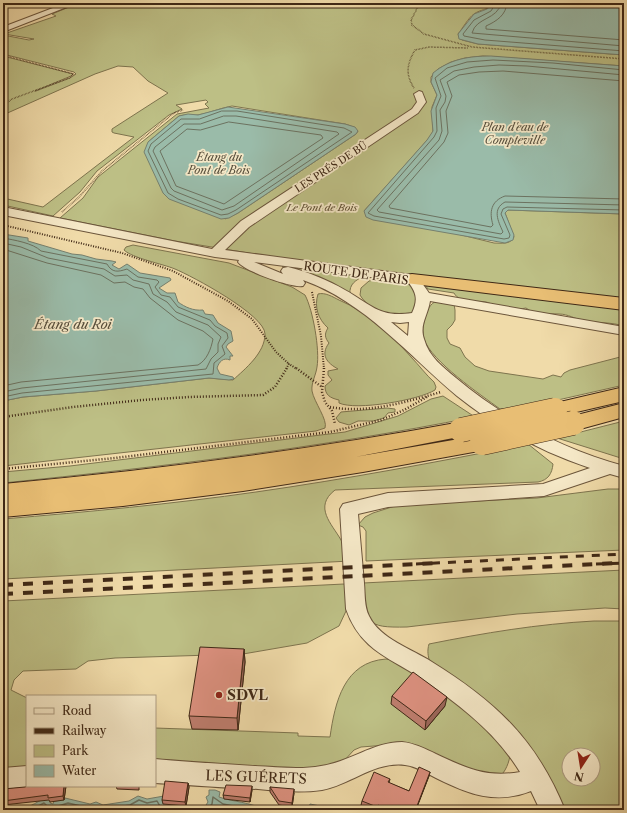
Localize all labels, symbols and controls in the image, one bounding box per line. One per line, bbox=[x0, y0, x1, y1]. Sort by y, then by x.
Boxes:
water label: Plan d'eau de Compteville bbox=[481, 120, 549, 147]
street label: LES PRÉS DE BÛ bbox=[292, 139, 370, 195]
water label: Étang du Pont de Bois bbox=[187, 150, 250, 177]
park label: Le Pont de Bois bbox=[285, 201, 358, 214]
street label: ROUTE DE PARIS bbox=[302, 258, 410, 288]
water label: Étang du Roi bbox=[33, 316, 113, 332]
place label: SDVL bbox=[227, 686, 268, 704]
marker: SDVL bbox=[214, 690, 224, 700]
legend bbox=[26, 695, 156, 787]
text: Road bbox=[62, 703, 92, 718]
text: Railway bbox=[62, 723, 107, 738]
text: Park bbox=[62, 743, 89, 758]
north arrow bbox=[561, 747, 601, 787]
text: Water bbox=[61, 763, 96, 778]
street label: LES GUÉRETS bbox=[205, 766, 307, 788]
text: N bbox=[572, 769, 585, 785]

